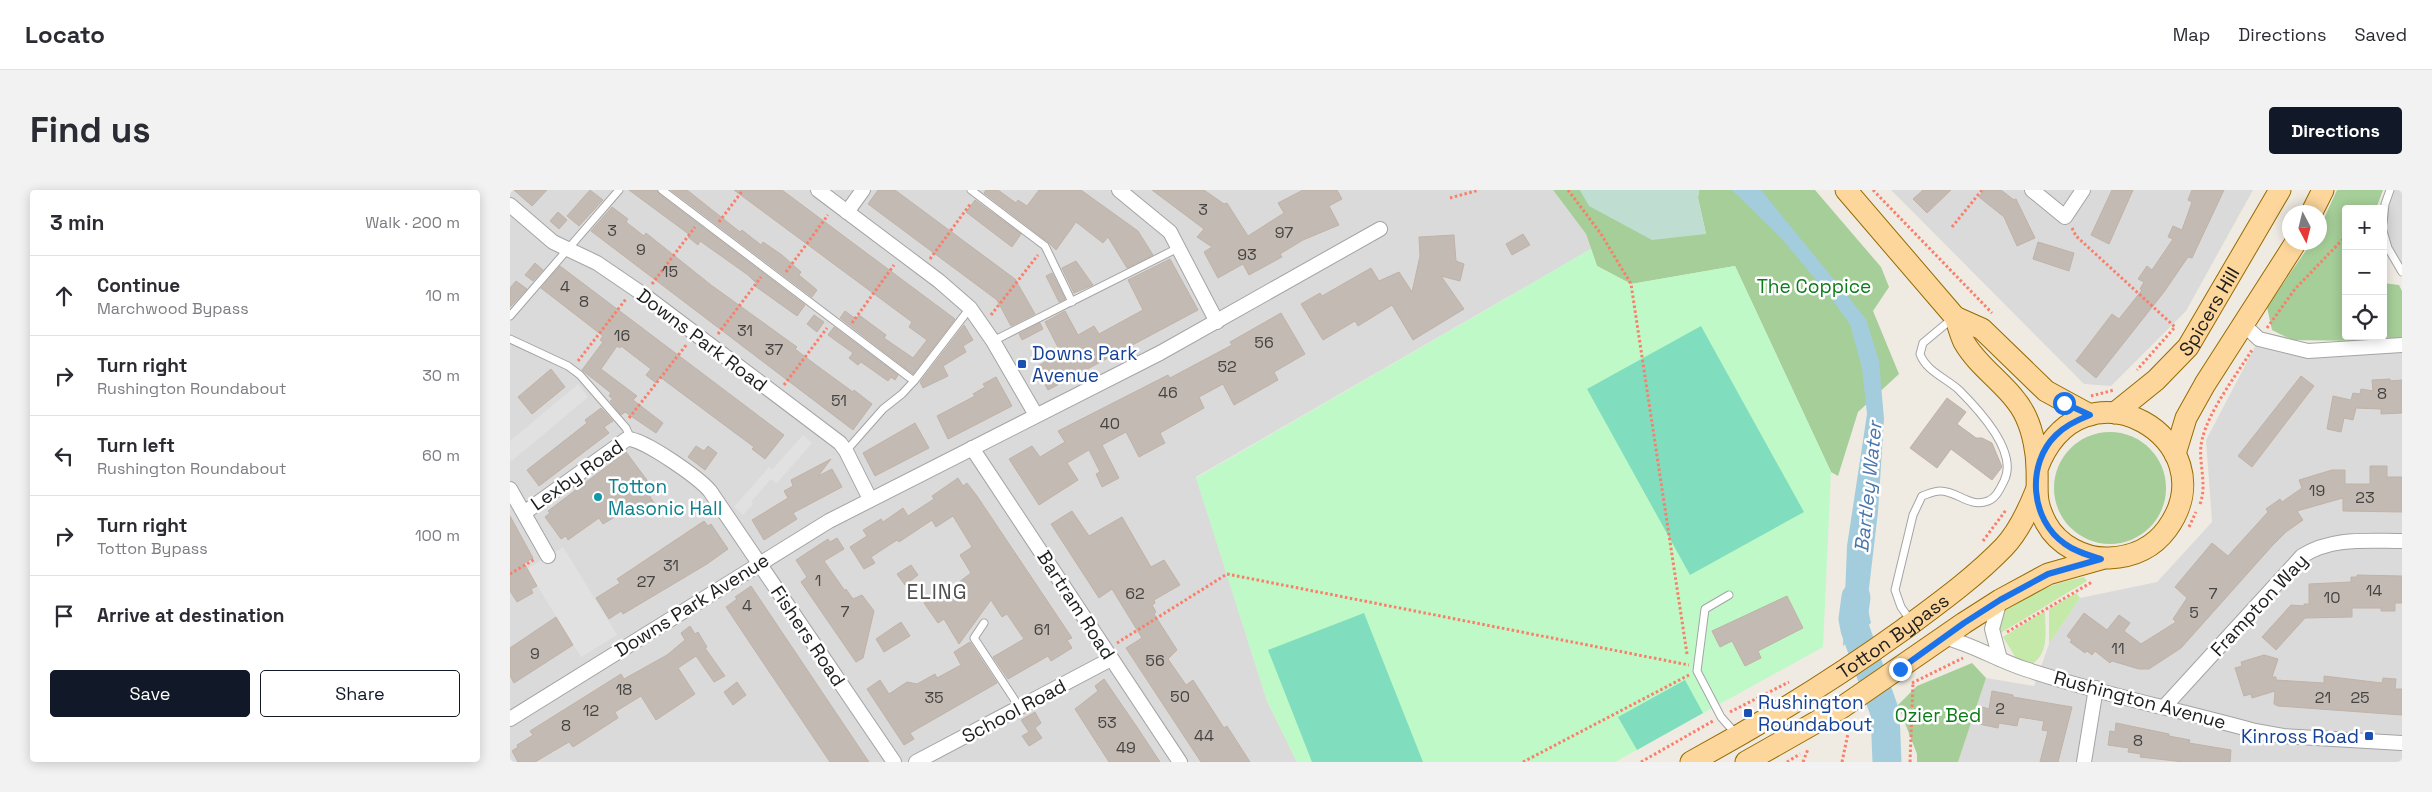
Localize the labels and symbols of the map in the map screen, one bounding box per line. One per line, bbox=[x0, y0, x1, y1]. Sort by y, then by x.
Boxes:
house number: 3 bbox=[1198, 199, 1208, 220]
north arrow bbox=[2282, 205, 2327, 250]
house number: 3 bbox=[607, 220, 617, 241]
house number: 97 bbox=[1275, 222, 1293, 243]
house number: 9 bbox=[636, 239, 646, 260]
house number: 93 bbox=[1237, 244, 1257, 265]
house number: 15 bbox=[662, 261, 678, 282]
street label: Spicers Hill bbox=[2173, 262, 2245, 362]
park label: The Coppice bbox=[1757, 274, 1871, 299]
house number: 4 bbox=[560, 276, 570, 297]
street label: Downs Park Road bbox=[632, 283, 772, 397]
house number: 8 bbox=[579, 291, 589, 312]
house number: 31 bbox=[737, 320, 753, 341]
house number: 16 bbox=[614, 325, 630, 346]
house number: 56 bbox=[1254, 332, 1274, 353]
house number: 37 bbox=[765, 339, 783, 360]
place label: Downs Park Avenue bbox=[1032, 341, 1137, 388]
house number: 52 bbox=[1217, 356, 1237, 377]
marker: Downs Park Avenue bbox=[1016, 358, 1028, 370]
house number: 46 bbox=[1158, 382, 1178, 403]
house number: 8 bbox=[2377, 383, 2387, 404]
house number: 51 bbox=[831, 390, 847, 411]
route start bbox=[2053, 392, 2076, 415]
house number: 40 bbox=[1100, 413, 1120, 434]
water label: Bartley Water bbox=[1848, 418, 1888, 554]
street label: Lexby Road bbox=[526, 434, 628, 516]
place label: Totton Masonic Hall bbox=[608, 474, 722, 521]
house number: 19 bbox=[2309, 480, 2325, 501]
house number: 23 bbox=[2355, 487, 2375, 508]
marker: Totton Masonic Hall bbox=[592, 491, 604, 503]
street label: Bartram Road bbox=[1031, 546, 1121, 664]
street label: Downs Park Avenue bbox=[610, 547, 774, 663]
street label: Frampton Way bbox=[2205, 548, 2313, 662]
house number: 31 bbox=[663, 555, 679, 576]
house number: 1 bbox=[815, 570, 821, 591]
house number: 27 bbox=[637, 571, 655, 592]
district label: ELING bbox=[906, 578, 968, 605]
house number: 14 bbox=[2366, 580, 2382, 601]
street label: Fishers Road bbox=[765, 581, 851, 691]
house number: 62 bbox=[1125, 583, 1145, 604]
house number: 7 bbox=[2208, 583, 2218, 604]
house number: 10 bbox=[2324, 587, 2340, 608]
street label: Totton Bypass bbox=[1832, 588, 1954, 684]
house number: 4 bbox=[742, 595, 752, 616]
house number: 7 bbox=[840, 601, 850, 622]
house number: 5 bbox=[2189, 602, 2199, 623]
house number: 61 bbox=[1034, 619, 1050, 640]
house number: 11 bbox=[2111, 638, 2125, 659]
house number: 9 bbox=[530, 643, 540, 664]
house number: 56 bbox=[1145, 650, 1165, 671]
route end bbox=[1889, 658, 1912, 681]
street label: Rushington Avenue bbox=[2051, 665, 2229, 735]
street label: School Road bbox=[958, 673, 1070, 749]
house number: 18 bbox=[616, 679, 632, 700]
house number: 50 bbox=[1170, 686, 1190, 707]
house number: 35 bbox=[924, 687, 944, 708]
house number: 21 bbox=[2315, 687, 2331, 708]
house number: 25 bbox=[2350, 687, 2370, 708]
place label: Rushington Roundabout bbox=[1758, 690, 1873, 737]
house number: 2 bbox=[1995, 698, 2005, 719]
house number: 12 bbox=[583, 700, 599, 721]
park label: Ozier Bed bbox=[1895, 703, 1981, 728]
marker: Rushington Roundabout bbox=[1742, 707, 1754, 719]
house number: 53 bbox=[1097, 712, 1117, 733]
house number: 8 bbox=[561, 715, 571, 736]
place label: Kinross Road bbox=[2241, 724, 2359, 749]
house number: 44 bbox=[1194, 725, 1214, 746]
house number: 8 bbox=[2133, 730, 2143, 751]
marker: Kinross Road bbox=[2363, 730, 2375, 742]
house number: 49 bbox=[1116, 737, 1136, 758]

